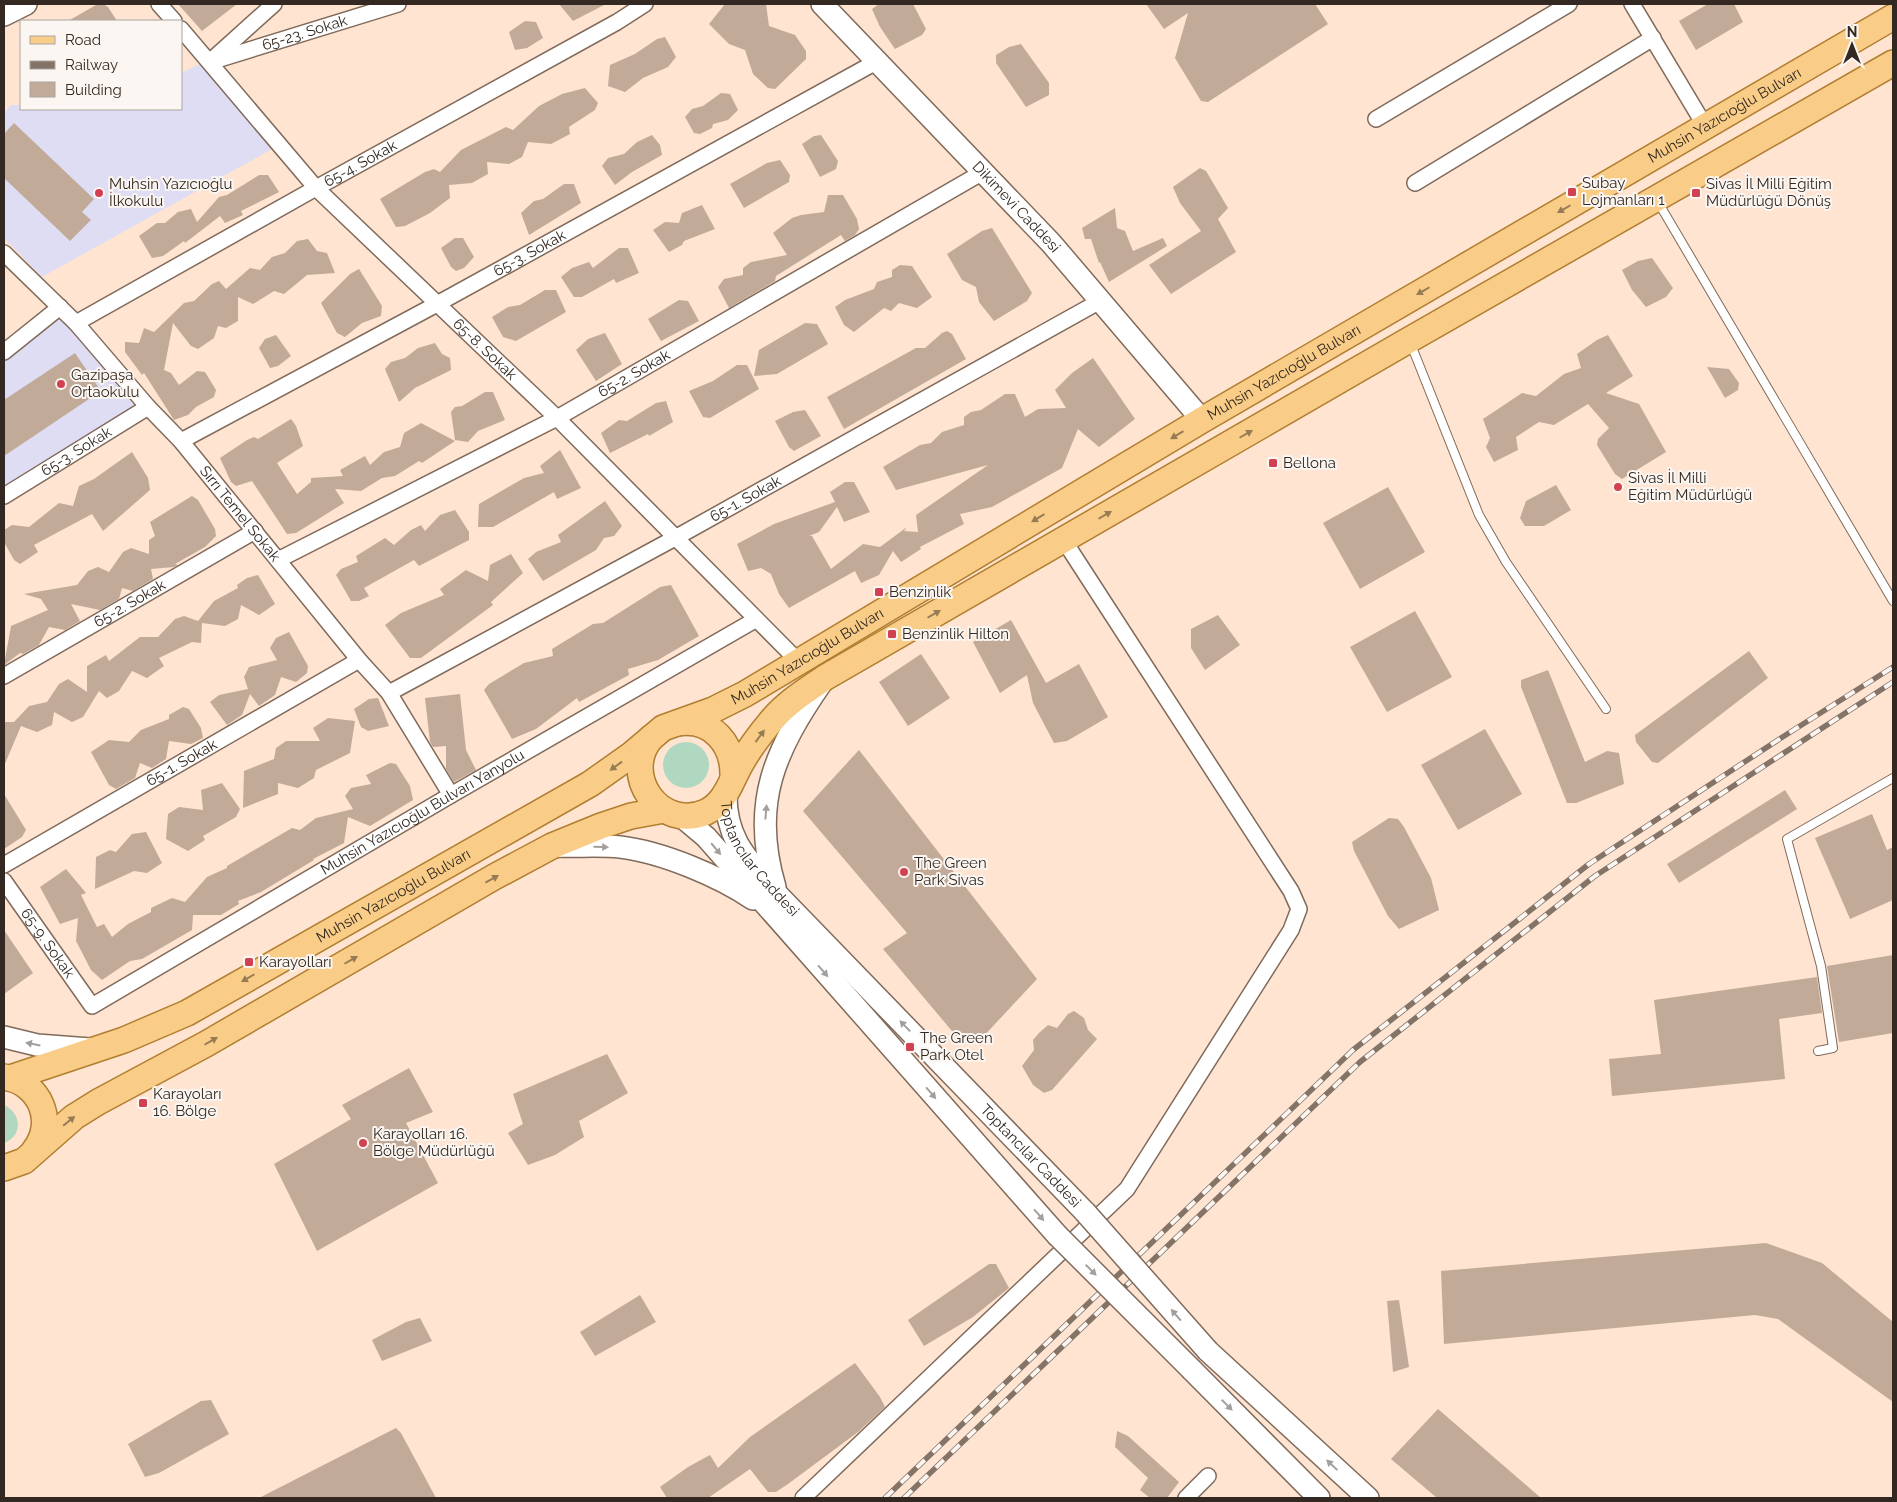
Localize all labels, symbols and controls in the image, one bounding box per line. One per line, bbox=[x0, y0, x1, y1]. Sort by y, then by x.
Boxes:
street label: 65-23. Sokak bbox=[260, 11, 349, 54]
legend bbox=[20, 20, 182, 110]
north arrow bbox=[1827, 20, 1877, 70]
text: N bbox=[1847, 24, 1857, 40]
text: Road bbox=[65, 31, 101, 49]
text: Railway bbox=[65, 56, 118, 74]
street label: Muhsin Yazıcıoğlu Bulvarı bbox=[1645, 63, 1804, 167]
text: Building bbox=[65, 81, 122, 99]
street label: 65-4. Sokak bbox=[321, 136, 400, 191]
street label: Dikimevi Caddesi bbox=[969, 158, 1064, 256]
place label: Subay Lojmanları 1 bbox=[1582, 174, 1665, 209]
place label: Sivas İl Milli Eğitim Müdürlüğü Dönüş bbox=[1706, 174, 1832, 210]
place label: Muhsin Yazıcıoğlu İlkokulu bbox=[109, 175, 232, 210]
marker: Subay Lojmanları 1 bbox=[1566, 186, 1578, 198]
marker: Muhsin Yazıcıoğlu İlkokulu bbox=[93, 187, 105, 199]
marker: Sivas İl Milli Eğitim Müdürlüğü Dönüş bbox=[1690, 187, 1702, 199]
one-way arrow bbox=[1557, 204, 1570, 213]
street label: 65-3. Sokak bbox=[490, 226, 569, 280]
one-way arrow bbox=[1417, 286, 1430, 295]
street label: 65-8. Sokak bbox=[449, 315, 520, 384]
street label: Muhsin Yazıcıoğlu Bulvarı bbox=[1204, 320, 1364, 424]
street label: 65-2. Sokak bbox=[595, 346, 673, 401]
place label: Gazipaşa Ortaokulu bbox=[71, 366, 140, 401]
marker: Gazipaşa Ortaokulu bbox=[55, 378, 67, 390]
street label: 65-3. Sokak bbox=[38, 423, 115, 480]
one-way arrow bbox=[1239, 429, 1252, 438]
one-way arrow bbox=[1171, 430, 1184, 439]
place label: Bellona bbox=[1283, 454, 1336, 472]
marker: Bellona bbox=[1267, 457, 1279, 469]
street label: Sırrı Temel Sokak bbox=[196, 462, 284, 565]
place label: Sivas İl Milli Eğitim Müdürlüğü bbox=[1628, 468, 1752, 504]
street label: 65-1. Sokak bbox=[707, 472, 784, 526]
marker: Sivas İl Milli Eğitim Müdürlüğü bbox=[1612, 481, 1624, 493]
one-way arrow bbox=[1098, 511, 1112, 519]
one-way arrow bbox=[1031, 513, 1044, 522]
street label: 65-2. Sokak bbox=[90, 576, 169, 631]
place label: Benzinlik bbox=[889, 583, 951, 601]
marker: Benzinlik bbox=[873, 586, 885, 598]
street label: Muhsin Yazıcıoğlu Bulvarı bbox=[728, 604, 887, 709]
one-way arrow bbox=[927, 609, 940, 618]
place label: Benzinlik Hilton bbox=[902, 625, 1009, 643]
marker: Benzinlik Hilton bbox=[886, 628, 898, 640]
one-way arrow bbox=[754, 730, 765, 743]
street label: 65-1. Sokak bbox=[143, 735, 220, 790]
street label: Muhsin Yazıcıoğlu Bulvarı Yanyolu bbox=[317, 746, 528, 879]
one-way arrow bbox=[609, 761, 623, 771]
street label: Toptancılar Caddesi bbox=[717, 800, 803, 920]
one-way arrow bbox=[762, 804, 770, 820]
one-way arrow bbox=[711, 842, 722, 855]
one-way arrow bbox=[593, 843, 609, 851]
street label: Muhsin Yazıcıoğlu Bulvarı bbox=[313, 845, 474, 947]
place label: The Green Park Sivas bbox=[914, 854, 987, 889]
marker: The Green Park Sivas bbox=[898, 866, 910, 878]
one-way arrow bbox=[485, 874, 499, 883]
street label: 65-9. Sokak bbox=[17, 905, 78, 982]
place label: Karayolları bbox=[259, 953, 332, 971]
one-way arrow bbox=[345, 955, 358, 964]
marker: Karayolları bbox=[243, 956, 255, 968]
one-way arrow bbox=[818, 964, 829, 977]
one-way arrow bbox=[241, 973, 254, 982]
one-way arrow bbox=[899, 1020, 911, 1032]
place label: The Green Park Otel bbox=[920, 1029, 993, 1064]
one-way arrow bbox=[204, 1037, 217, 1046]
one-way arrow bbox=[25, 1039, 41, 1047]
marker: The Green Park Otel bbox=[904, 1041, 916, 1053]
place label: Karayoları 16. Bölge bbox=[153, 1085, 222, 1120]
one-way arrow bbox=[925, 1086, 937, 1098]
marker: Karayoları 16. Bölge bbox=[137, 1097, 149, 1109]
street label: Toptancılar Caddesi bbox=[977, 1100, 1085, 1211]
one-way arrow bbox=[63, 1116, 76, 1127]
place label: Karayolları 16. Bölge Müdürlüğü bbox=[373, 1125, 495, 1160]
marker: Karayolları 16. Bölge Müdürlüğü bbox=[357, 1137, 369, 1149]
one-way arrow bbox=[1033, 1208, 1044, 1221]
one-way arrow bbox=[1085, 1263, 1097, 1275]
one-way arrow bbox=[1170, 1309, 1182, 1321]
one-way arrow bbox=[1220, 1398, 1232, 1410]
one-way arrow bbox=[1326, 1459, 1338, 1471]

